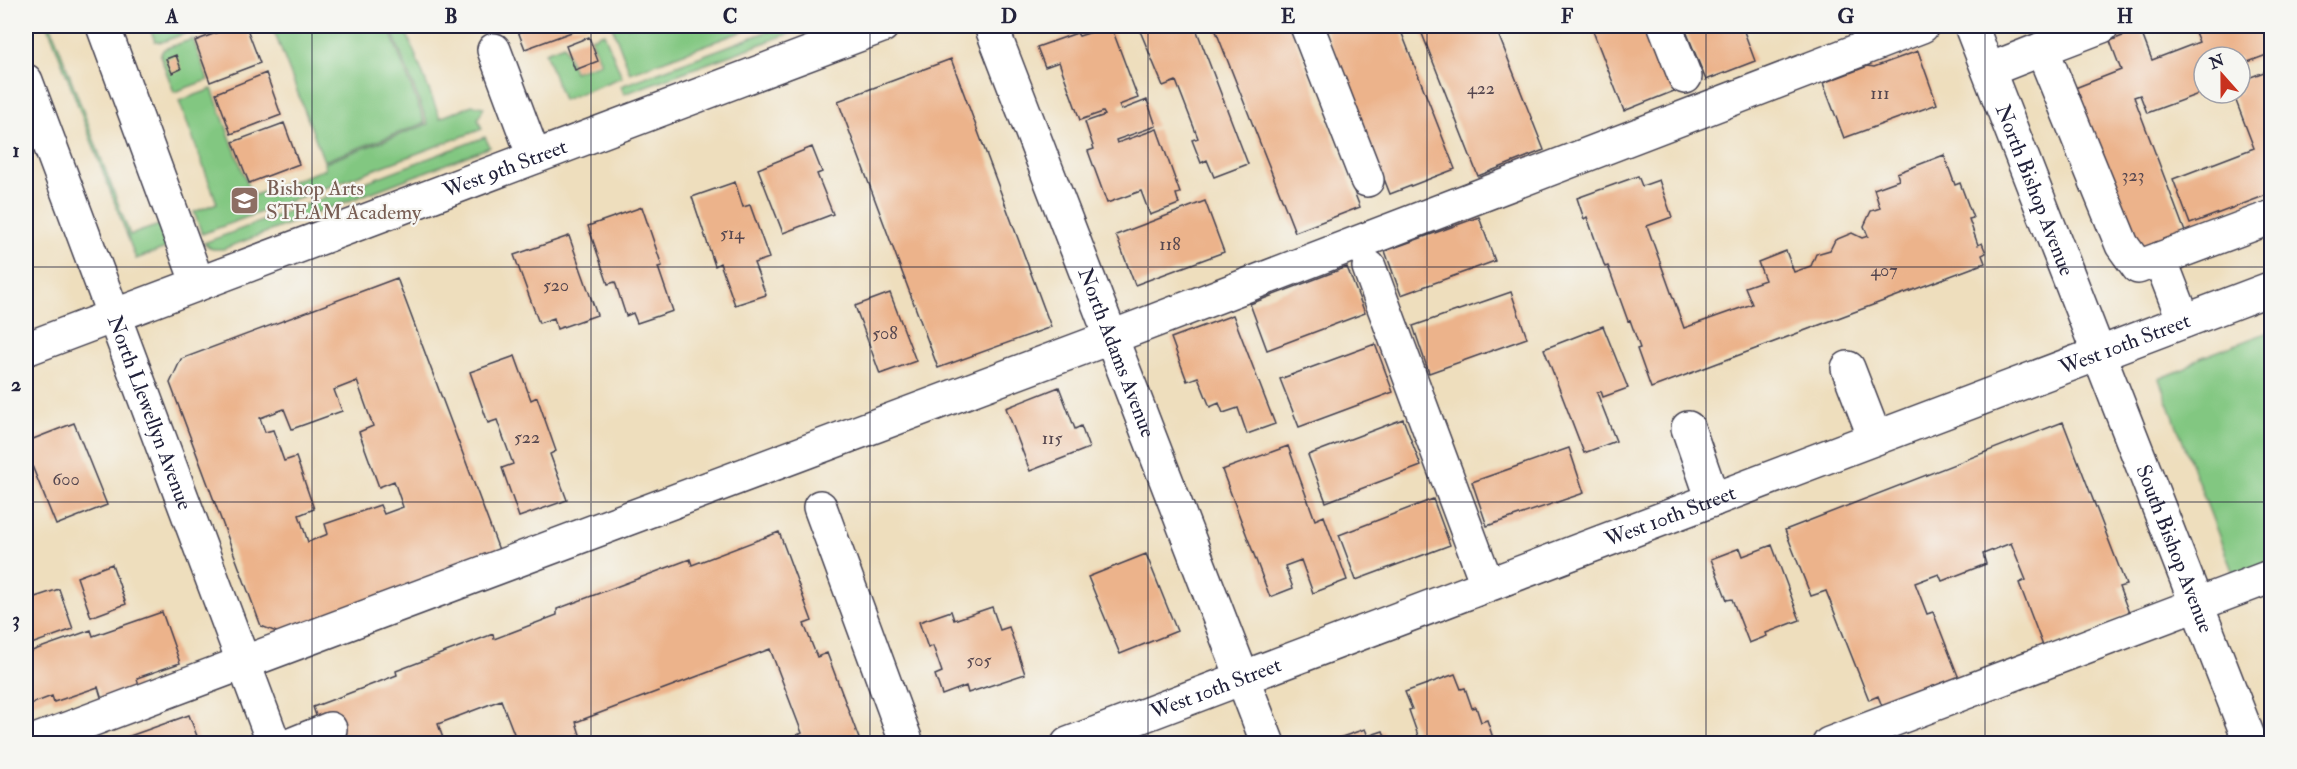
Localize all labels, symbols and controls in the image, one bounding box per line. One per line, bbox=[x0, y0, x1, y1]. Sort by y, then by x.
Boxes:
text: A bbox=[165, 4, 179, 29]
text: B bbox=[444, 4, 458, 29]
text: C bbox=[723, 4, 737, 29]
text: D bbox=[1001, 4, 1017, 29]
text: E bbox=[1281, 4, 1296, 29]
text: F bbox=[1561, 4, 1574, 29]
text: G bbox=[1838, 4, 1855, 29]
text: H bbox=[2117, 4, 2133, 29]
north arrow bbox=[2192, 45, 2252, 105]
text: N bbox=[2206, 50, 2228, 74]
house number: 422 bbox=[1467, 77, 1495, 100]
house number: 111 bbox=[1870, 82, 1890, 105]
street label: North Bishop Avenue bbox=[1989, 100, 2081, 280]
street label: West 9th Street bbox=[438, 133, 571, 204]
text: 1 bbox=[12, 138, 20, 163]
house number: 323 bbox=[2122, 164, 2144, 187]
place label: Bishop Arts STEAM Academy bbox=[266, 175, 422, 226]
school or university icon: Bishop Arts STEAM Academy bbox=[229, 184, 261, 216]
house number: 514 bbox=[720, 222, 745, 245]
house number: 118 bbox=[1159, 233, 1181, 256]
house number: 407 bbox=[1870, 259, 1898, 282]
street label: North Adams Avenue bbox=[1072, 264, 1162, 441]
house number: 520 bbox=[543, 274, 569, 297]
street label: West 10th Street bbox=[2055, 307, 2194, 381]
street label: North Llewellyn Avenue bbox=[101, 312, 199, 514]
house number: 508 bbox=[872, 322, 898, 345]
text: 2 bbox=[11, 372, 21, 397]
house number: 522 bbox=[514, 426, 540, 449]
house number: 115 bbox=[1042, 427, 1062, 450]
street label: South Bishop Avenue bbox=[2130, 461, 2220, 637]
house number: 600 bbox=[52, 468, 80, 491]
street label: West 10th Street bbox=[1600, 479, 1740, 553]
text: 3 bbox=[12, 607, 20, 632]
house number: 505 bbox=[967, 649, 992, 672]
street label: West 10th Street bbox=[1146, 651, 1285, 725]

